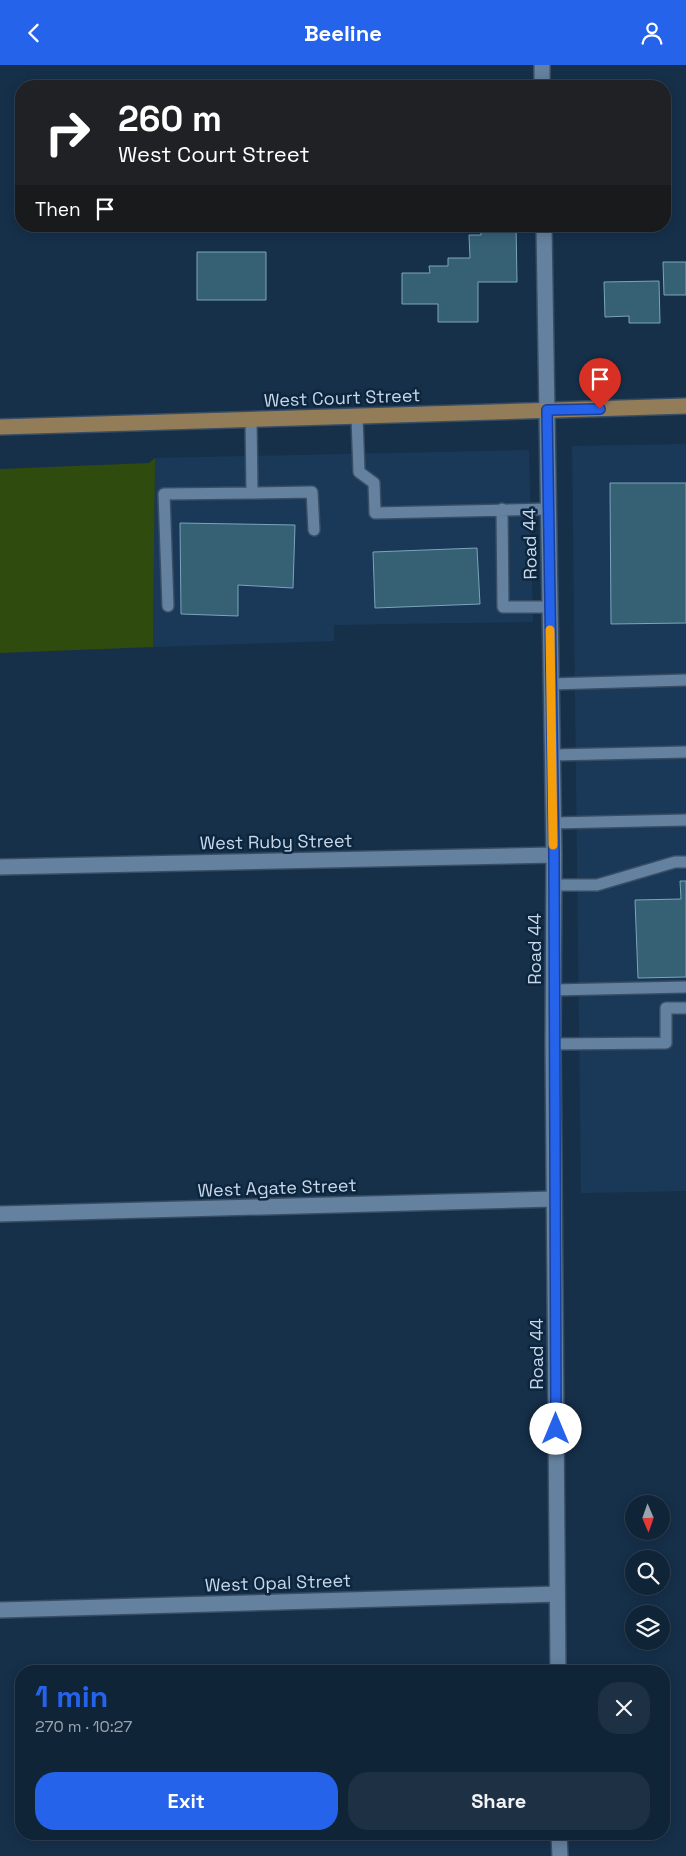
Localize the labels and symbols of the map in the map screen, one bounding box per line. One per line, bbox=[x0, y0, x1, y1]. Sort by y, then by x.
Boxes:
pin bbox=[579, 358, 621, 409]
street label: West Court Street bbox=[263, 383, 421, 412]
street label: Road 44 bbox=[517, 508, 542, 580]
street label: West Ruby Street bbox=[199, 829, 353, 854]
street label: Road 44 bbox=[523, 913, 546, 985]
street label: West Agate Street bbox=[197, 1173, 357, 1202]
street label: Road 44 bbox=[525, 1318, 548, 1390]
position arrow bbox=[529, 1402, 581, 1454]
north arrow bbox=[625, 1495, 670, 1540]
street label: West Opal Street bbox=[204, 1568, 352, 1597]

